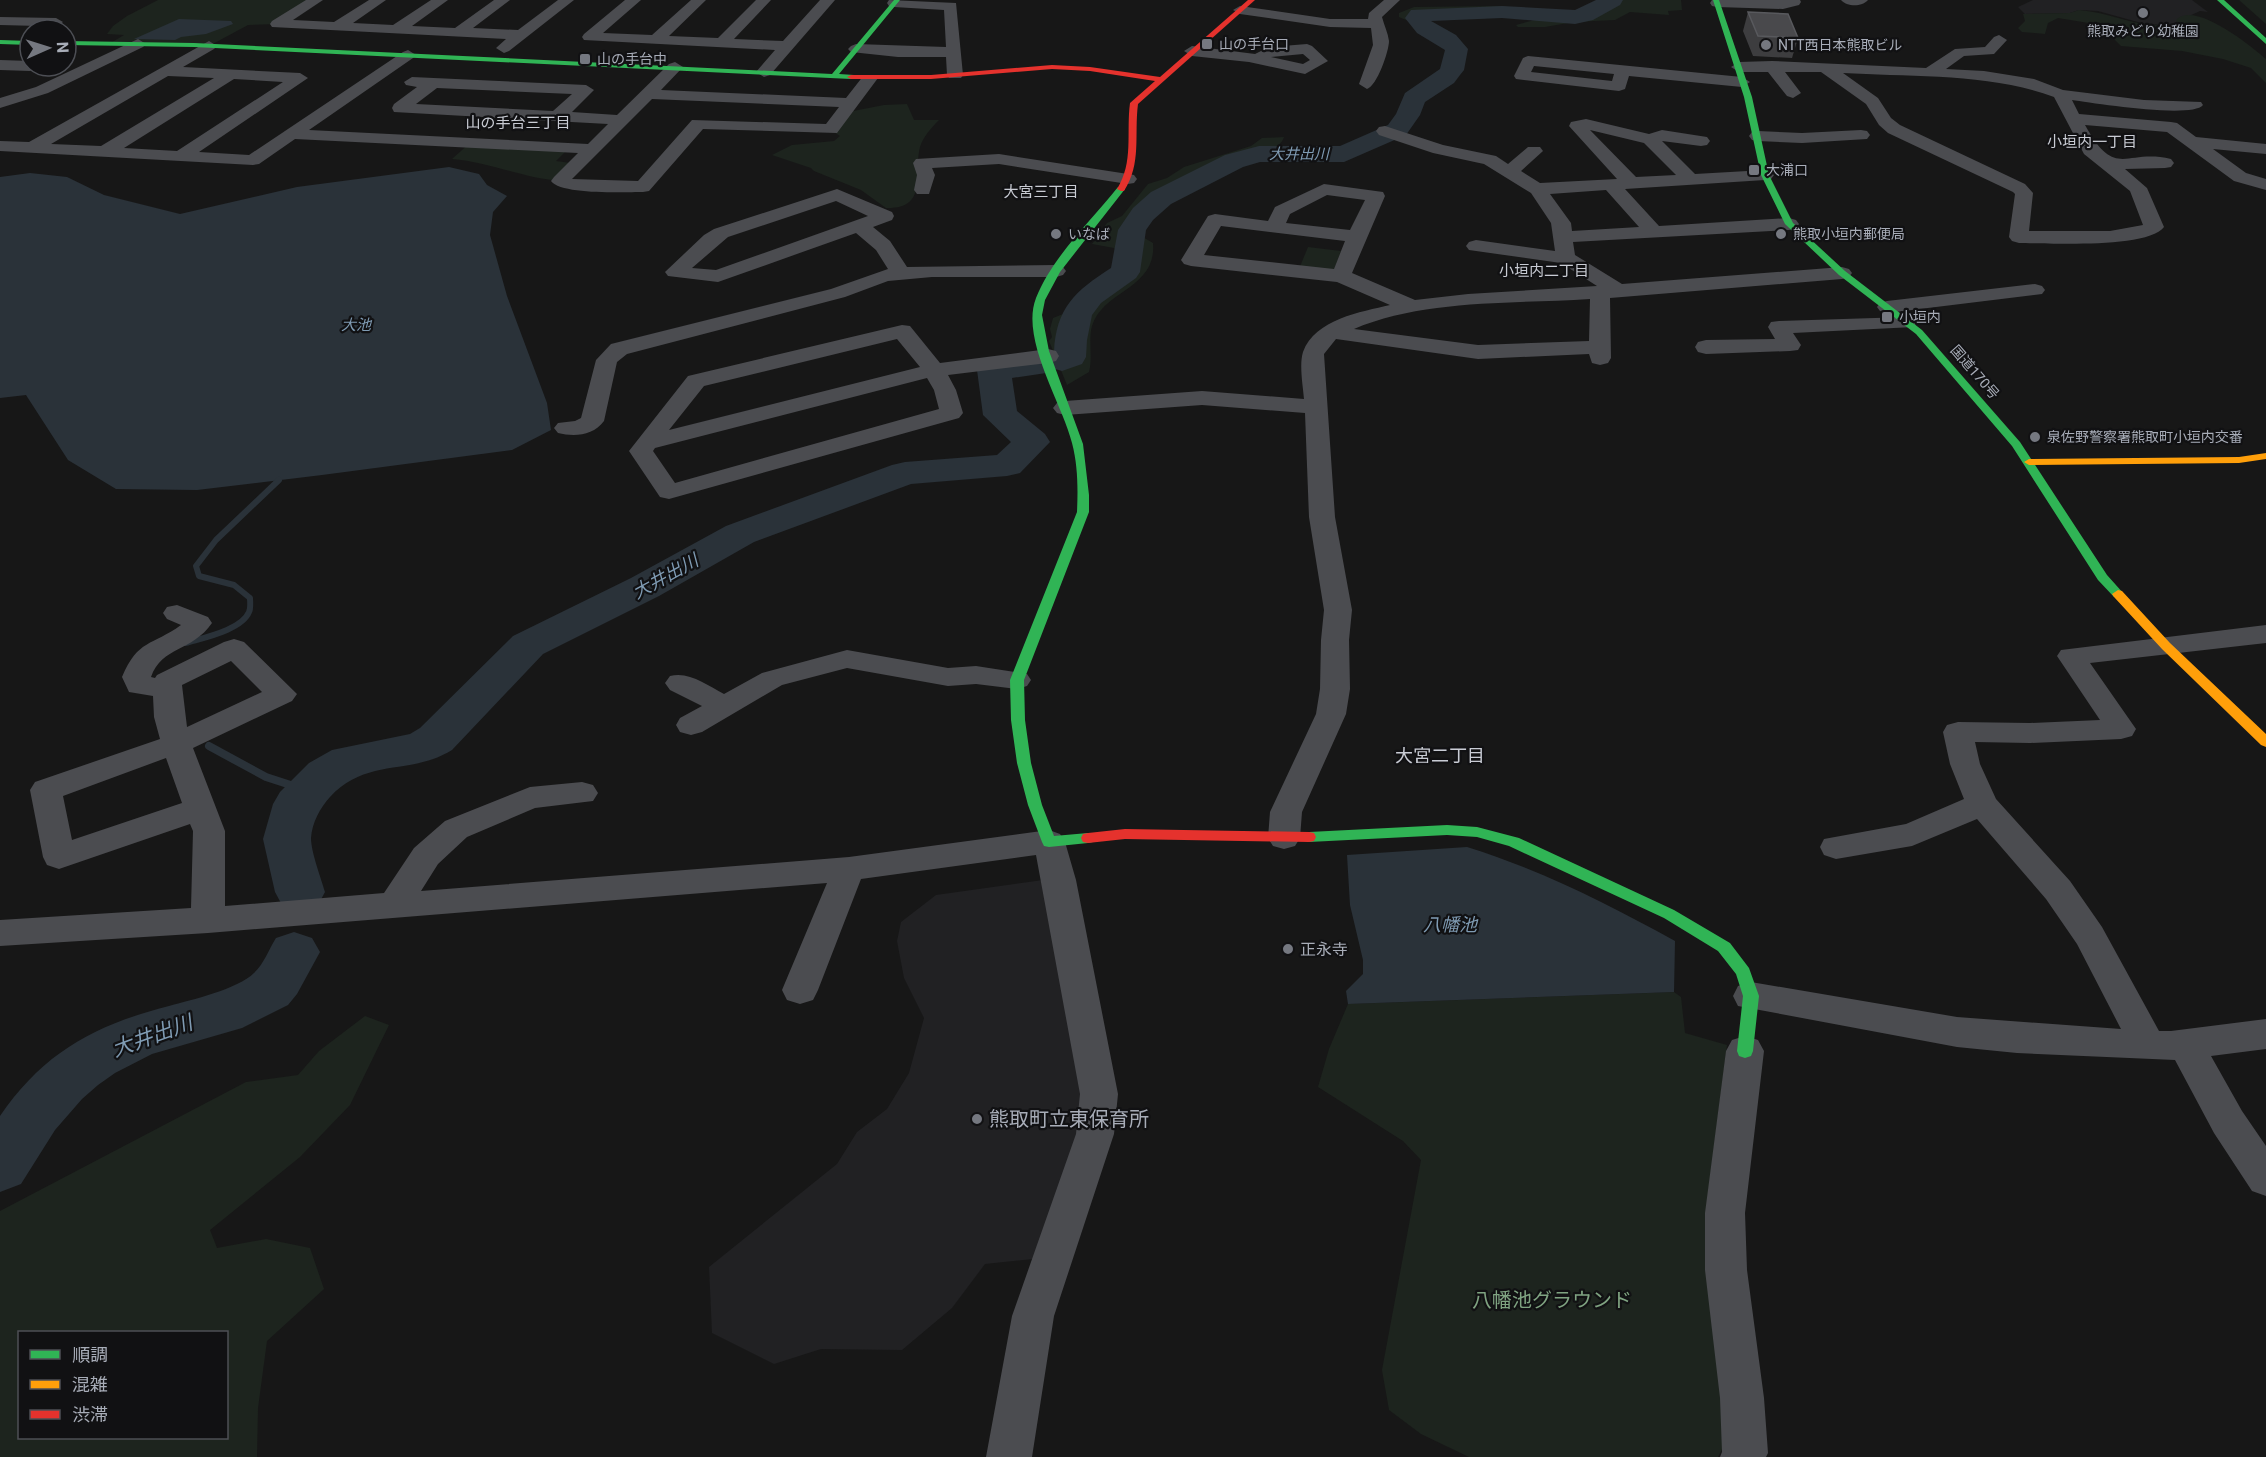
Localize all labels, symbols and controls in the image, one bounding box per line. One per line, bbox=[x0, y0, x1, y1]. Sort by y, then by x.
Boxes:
marker: 熊取みどり幼稚園 bbox=[2136, 6, 2150, 20]
north arrow bbox=[18, 18, 78, 78]
place label: 熊取みどり幼稚園 bbox=[2087, 23, 2199, 39]
place label: 山の手台口 bbox=[1219, 36, 1289, 52]
marker: 山の手台口 bbox=[1200, 37, 1214, 51]
place label: NTT西日本熊取ビル bbox=[1778, 37, 1903, 53]
marker: NTT西日本熊取ビル bbox=[1759, 38, 1773, 52]
text: N bbox=[53, 41, 72, 53]
place label: 山の手台中 bbox=[597, 51, 667, 67]
marker: 山の手台中 bbox=[578, 52, 592, 66]
district label: 山の手台三丁目 bbox=[465, 114, 571, 132]
district label: 小垣内一丁目 bbox=[2047, 133, 2137, 151]
water label: 大井出川 bbox=[1269, 145, 1331, 163]
place label: 大浦口 bbox=[1766, 162, 1808, 178]
marker: 大浦口 bbox=[1747, 163, 1761, 177]
district label: 大宮三丁目 bbox=[1003, 183, 1079, 201]
place label: いなば bbox=[1068, 226, 1110, 242]
place label: 熊取小垣内郵便局 bbox=[1793, 226, 1905, 242]
marker: いなば bbox=[1049, 227, 1063, 241]
marker: 熊取小垣内郵便局 bbox=[1774, 227, 1788, 241]
district label: 小垣内二丁目 bbox=[1499, 262, 1589, 280]
place label: 小垣内 bbox=[1899, 309, 1941, 325]
marker: 小垣内 bbox=[1880, 310, 1894, 324]
water label: 大池 bbox=[341, 316, 373, 334]
street label: 国道170号 bbox=[1947, 342, 2003, 402]
place label: 泉佐野警察署熊取町小垣内交番 bbox=[2047, 429, 2243, 445]
marker: 泉佐野警察署熊取町小垣内交番 bbox=[2028, 430, 2042, 444]
water label: 大井出川 bbox=[628, 548, 703, 603]
district label: 大宮二丁目 bbox=[1395, 745, 1485, 766]
water label: 八幡池 bbox=[1423, 914, 1479, 935]
place label: 正永寺 bbox=[1300, 940, 1348, 959]
marker: 正永寺 bbox=[1281, 942, 1295, 956]
water label: 大井出川 bbox=[108, 1010, 197, 1062]
place label: 熊取町立東保育所 bbox=[989, 1107, 1149, 1131]
marker: 熊取町立東保育所 bbox=[970, 1112, 984, 1126]
park label: 八幡池グラウンド bbox=[1472, 1288, 1632, 1312]
legend bbox=[18, 1331, 228, 1439]
text: 順調 bbox=[72, 1344, 108, 1365]
text: 混雑 bbox=[72, 1374, 108, 1395]
text: 渋滞 bbox=[72, 1404, 108, 1425]

